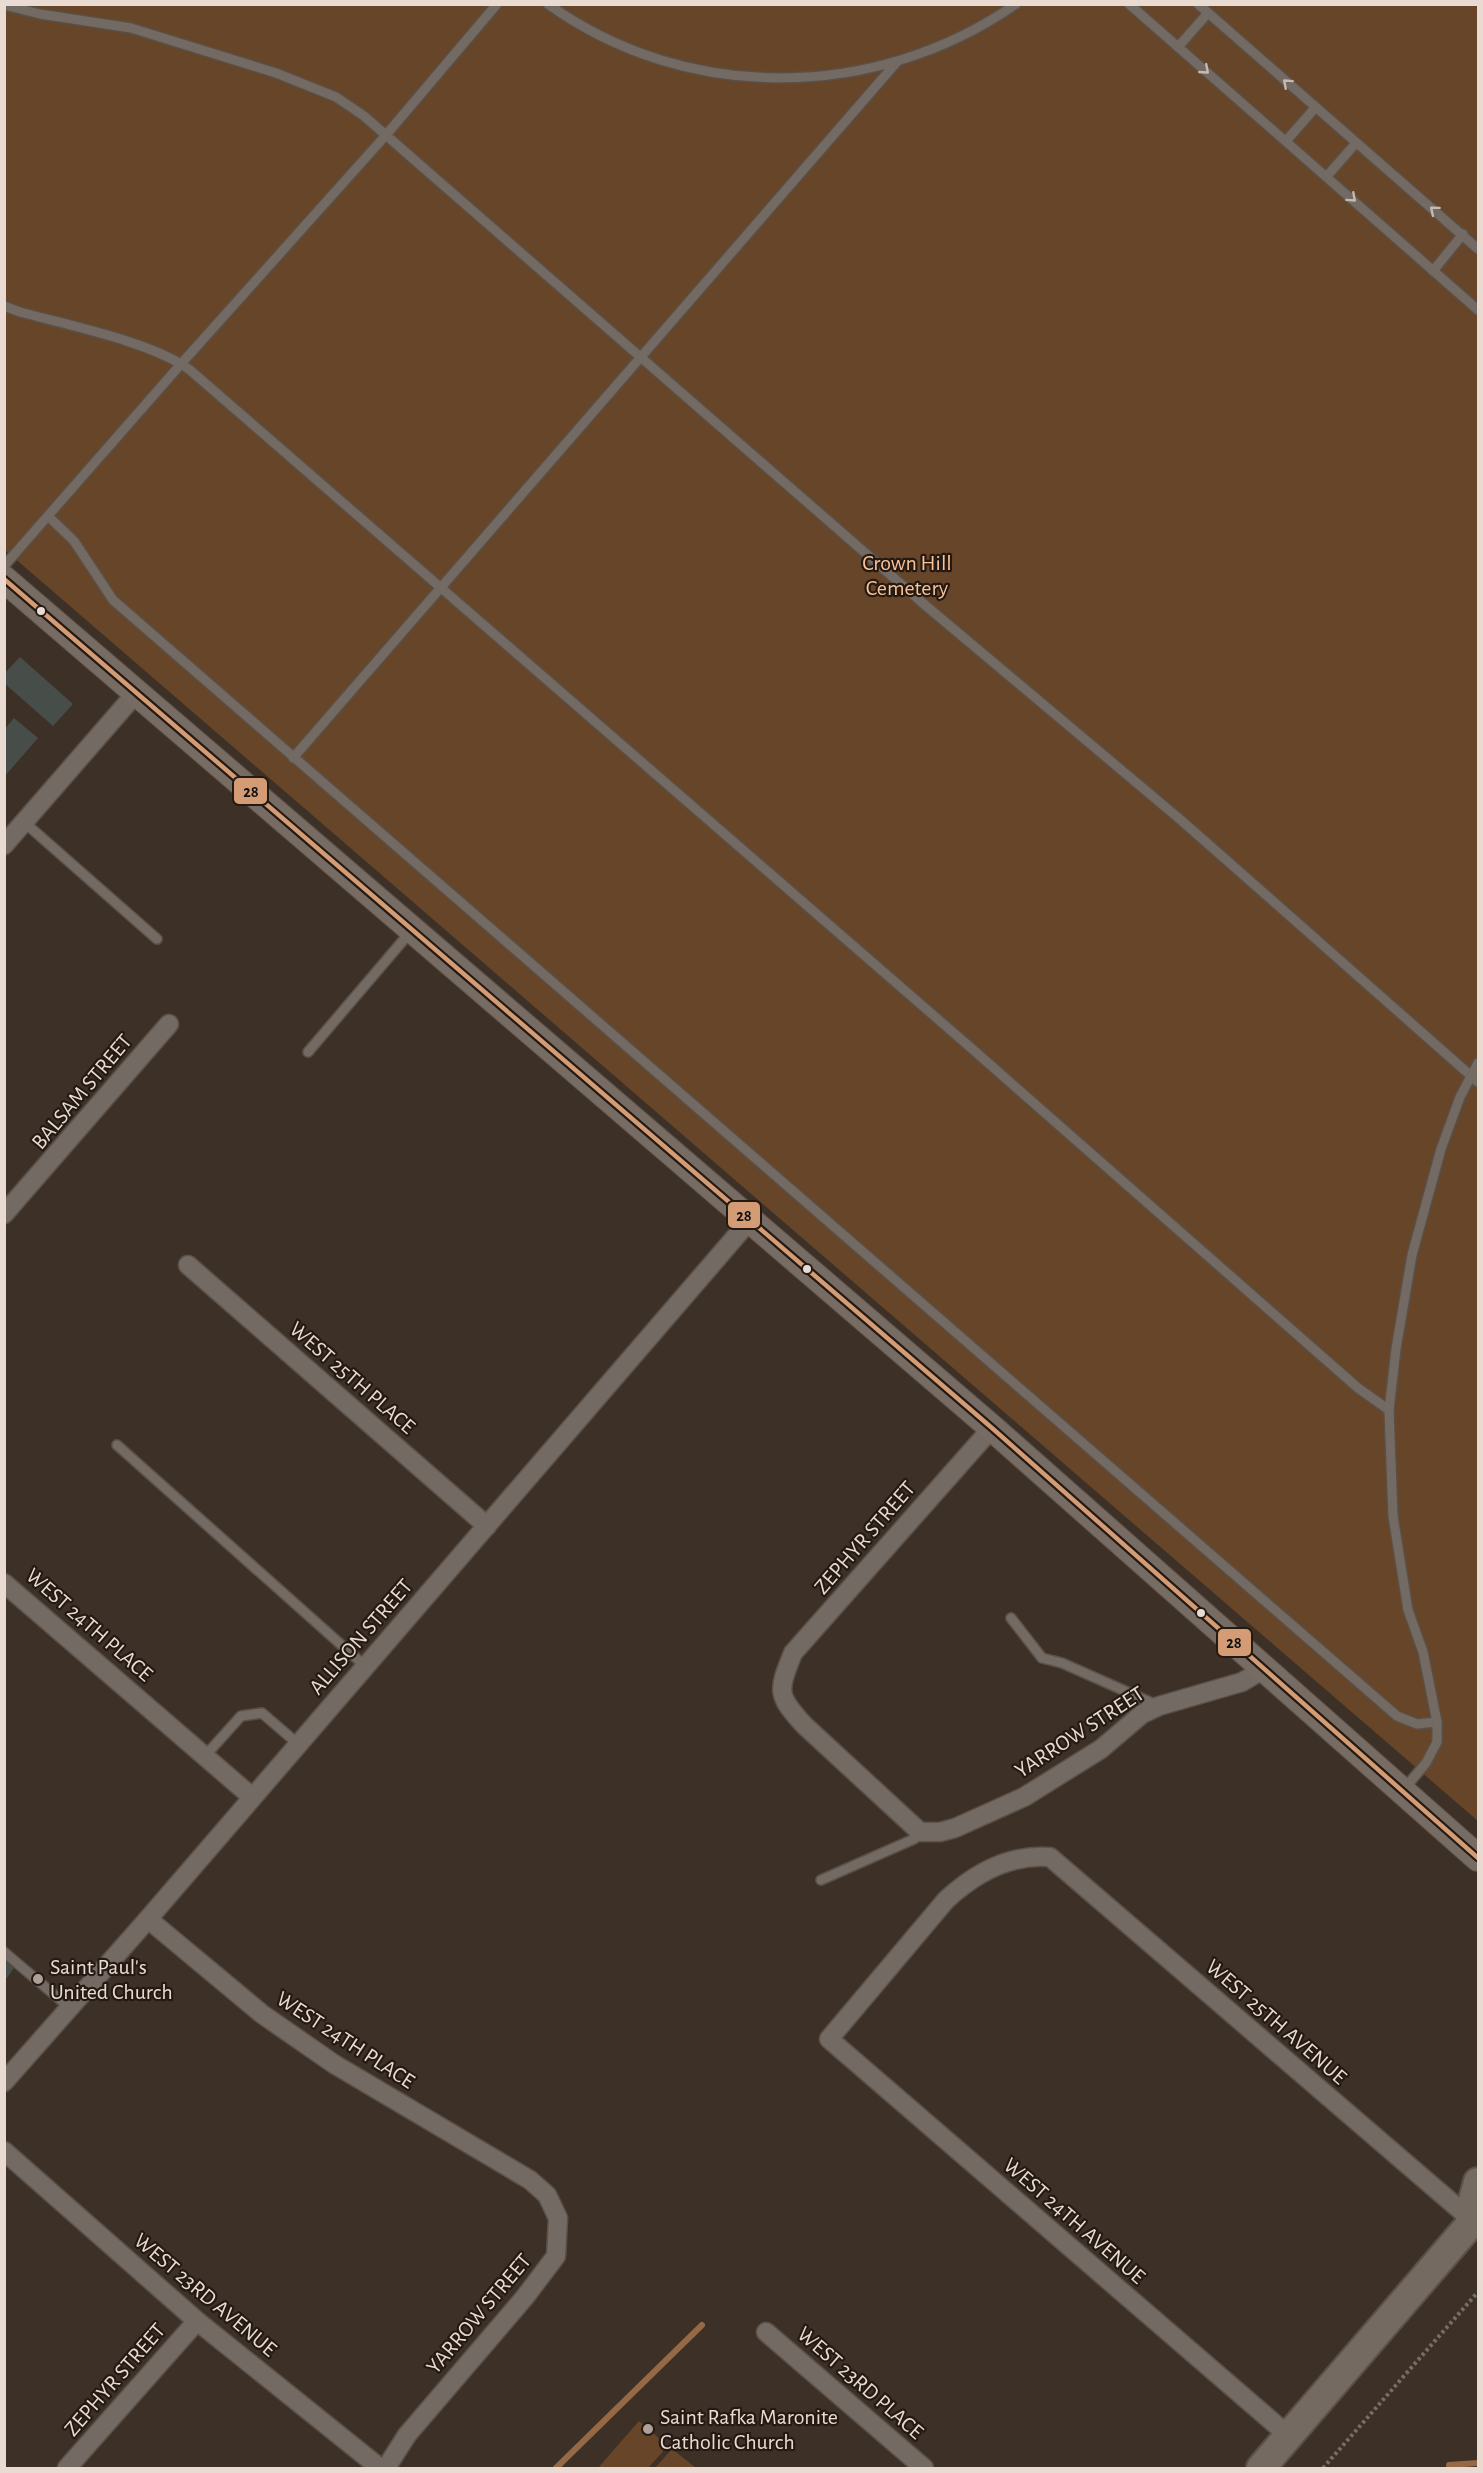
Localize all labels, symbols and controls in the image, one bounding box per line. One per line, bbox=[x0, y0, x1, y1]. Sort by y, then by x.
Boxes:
one-way arrow bbox=[1198, 63, 1209, 74]
one-way arrow bbox=[1283, 79, 1294, 90]
one-way arrow bbox=[1345, 191, 1356, 202]
one-way arrow bbox=[1430, 206, 1441, 217]
park label: Crown Hill Cemetery bbox=[862, 552, 952, 599]
unlabelled marker bbox=[35, 605, 47, 617]
line badge: 28 bbox=[233, 777, 268, 805]
text: 28 bbox=[243, 784, 259, 800]
street label: BALSAM STREET bbox=[27, 1030, 136, 1153]
line badge: 28 bbox=[727, 1201, 761, 1229]
text: 28 bbox=[736, 1208, 752, 1224]
unlabelled marker bbox=[801, 1263, 813, 1275]
street label: WEST 25TH PLACE bbox=[285, 1317, 420, 1438]
street label: ZEPHYR STREET bbox=[810, 1477, 920, 1598]
street label: WEST 24TH PLACE bbox=[22, 1564, 157, 1686]
street label: ALLISON STREET bbox=[305, 1575, 417, 1699]
unlabelled marker bbox=[1195, 1607, 1207, 1619]
line badge: 28 bbox=[1217, 1628, 1252, 1657]
text: 28 bbox=[1226, 1635, 1242, 1651]
street label: YARROW STREET bbox=[1011, 1682, 1148, 1782]
street label: WEST 25TH AVENUE bbox=[1202, 1955, 1351, 2089]
place label: Saint Paul's United Church bbox=[50, 1956, 173, 2003]
marker: Saint Paul's United Church bbox=[31, 1972, 45, 1986]
street label: WEST 24TH PLACE bbox=[272, 1987, 419, 2093]
street label: WEST 24TH AVENUE bbox=[999, 2154, 1150, 2288]
street label: WEST 23RD AVENUE bbox=[130, 2229, 281, 2361]
street label: YARROW STREET bbox=[422, 2249, 535, 2378]
street label: ZEPHYR STREET bbox=[60, 2319, 170, 2440]
street label: WEST 23RD PLACE bbox=[793, 2322, 928, 2443]
place label: Saint Rafka Maronite Catholic Church bbox=[660, 2406, 838, 2453]
marker: Saint Rafka Maronite Catholic Church bbox=[641, 2422, 655, 2436]

